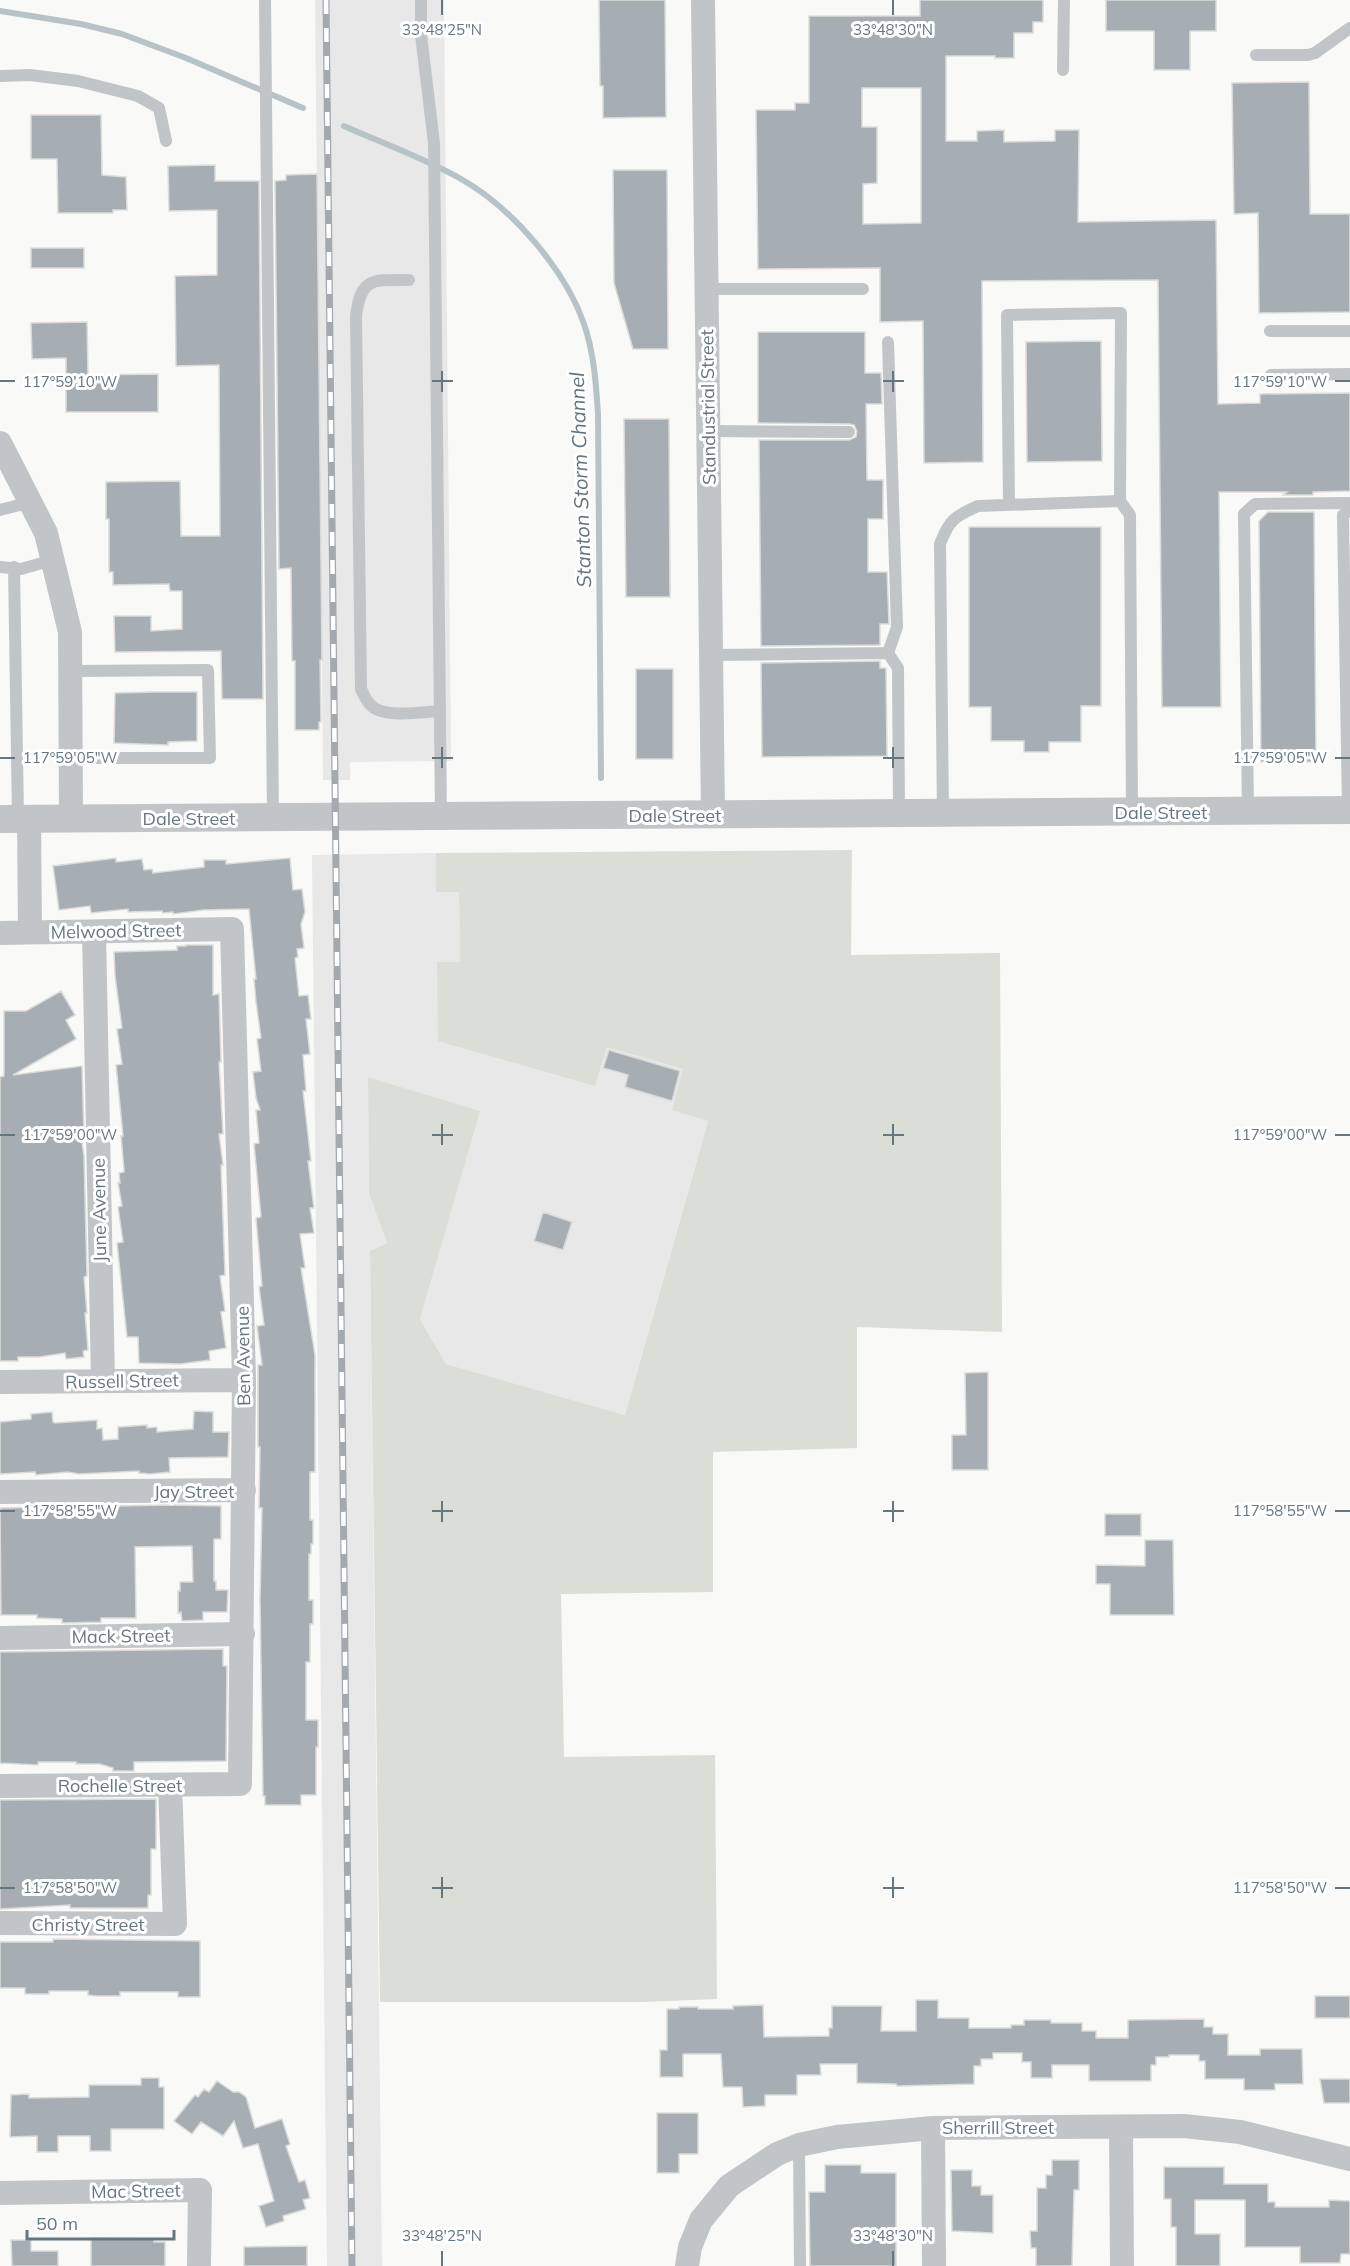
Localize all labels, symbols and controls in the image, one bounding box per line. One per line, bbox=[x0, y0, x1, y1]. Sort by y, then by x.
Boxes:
text: 33°48'25"N bbox=[402, 20, 482, 39]
text: 33°48'30"N bbox=[853, 20, 933, 39]
street label: Standustrial Street bbox=[695, 329, 721, 485]
text: 117°59'10"W bbox=[23, 372, 118, 391]
water label: Stanton Storm Channel bbox=[564, 372, 596, 588]
text: 117°59'10"W bbox=[1233, 372, 1328, 391]
text: 117°59'05"W bbox=[23, 748, 118, 767]
text: 117°59'05"W bbox=[1233, 748, 1328, 767]
street label: Dale Street bbox=[1115, 801, 1207, 824]
street label: Dale Street bbox=[629, 804, 721, 827]
street label: Dale Street bbox=[143, 807, 235, 830]
street label: Melwood Street bbox=[50, 918, 182, 944]
text: 117°59'00"W bbox=[23, 1125, 118, 1144]
text: 117°59'00"W bbox=[1233, 1125, 1328, 1144]
street label: June Avenue bbox=[87, 1158, 111, 1262]
street label: Ben Avenue bbox=[231, 1306, 255, 1406]
street label: Russell Street bbox=[65, 1369, 179, 1393]
street label: Jay Street bbox=[154, 1480, 234, 1503]
text: 117°58'55"W bbox=[23, 1501, 118, 1520]
text: 117°58'55"W bbox=[1233, 1501, 1328, 1520]
street label: Mack Street bbox=[71, 1624, 171, 1648]
street label: Rochelle Street bbox=[58, 1774, 182, 1797]
text: 117°58'50"W bbox=[23, 1878, 118, 1897]
text: 117°58'50"W bbox=[1233, 1878, 1328, 1897]
street label: Christy Street bbox=[32, 1913, 144, 1936]
street label: Sherrill Street bbox=[942, 2116, 1054, 2139]
street label: Mac Street bbox=[91, 2179, 181, 2203]
scale bar bbox=[27, 2203, 174, 2241]
text: 50 m bbox=[36, 2212, 78, 2235]
text: 33°48'25"N bbox=[402, 2226, 482, 2245]
text: 33°48'30"N bbox=[853, 2226, 933, 2245]

